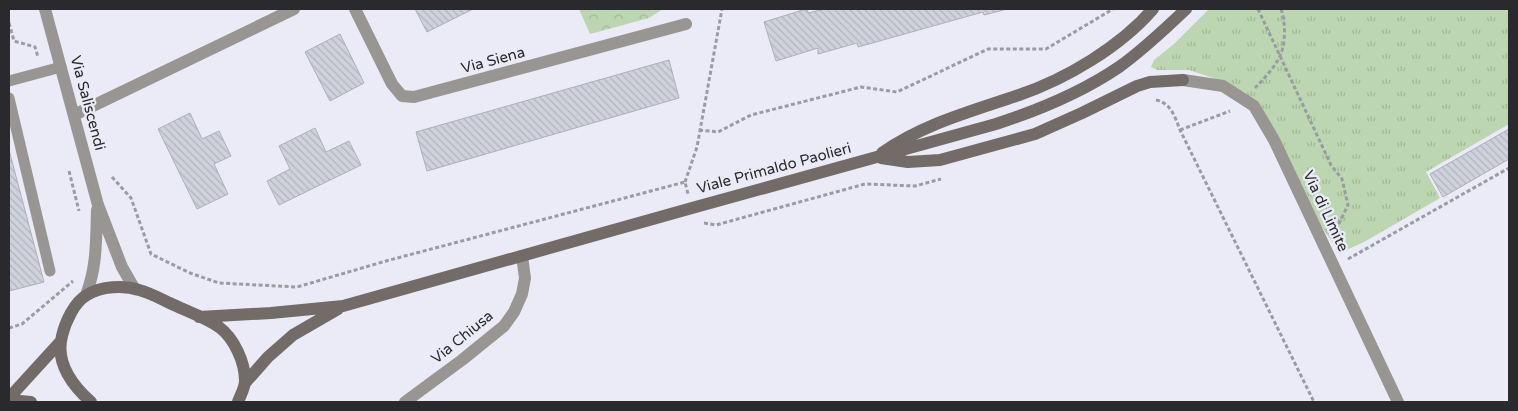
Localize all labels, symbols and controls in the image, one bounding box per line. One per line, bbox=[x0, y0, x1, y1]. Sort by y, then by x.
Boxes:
street label: Via Siena bbox=[459, 43, 527, 77]
street label: Via Saliscendi bbox=[67, 54, 109, 152]
street label: Viale Primaldo Paolieri bbox=[695, 139, 853, 197]
street label: Via di Limite bbox=[1299, 168, 1353, 254]
street label: Via Chiusa bbox=[427, 307, 497, 367]

